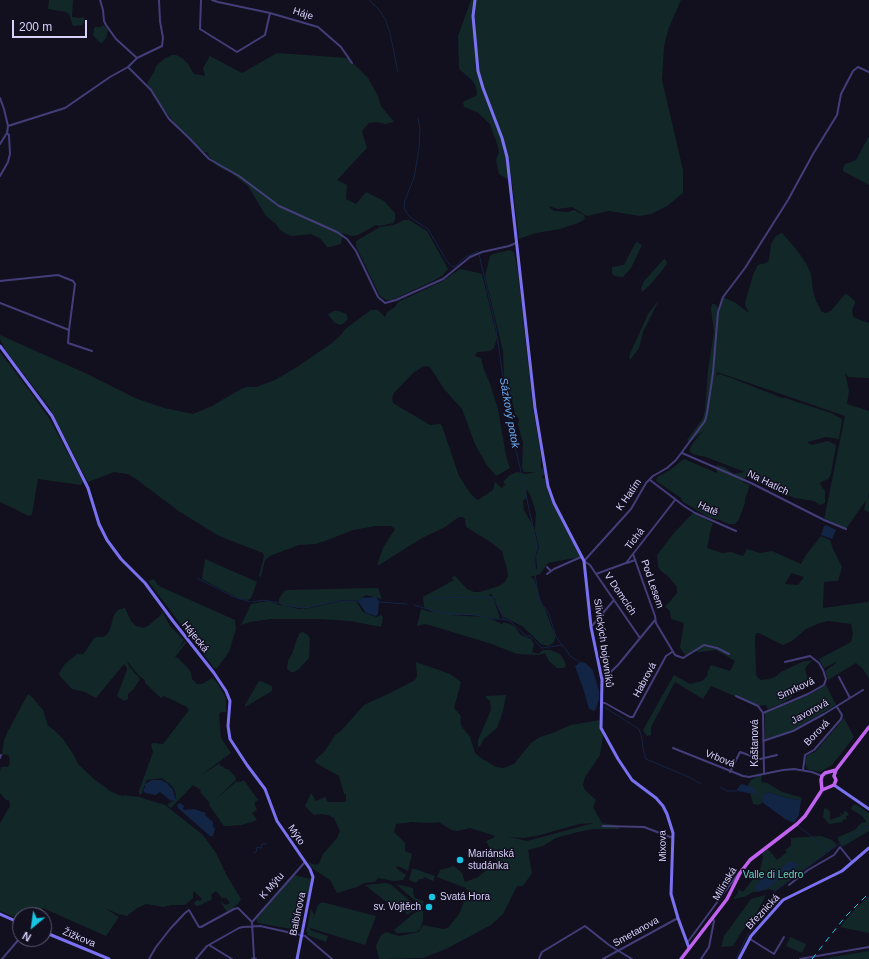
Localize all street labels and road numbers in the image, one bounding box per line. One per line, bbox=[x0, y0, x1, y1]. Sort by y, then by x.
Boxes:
street label: Háje bbox=[291, 5, 315, 23]
street label: Na Hatích bbox=[745, 468, 791, 498]
street label: K Hatím bbox=[614, 477, 644, 513]
street label: Hatě bbox=[696, 499, 720, 519]
street label: Tichá bbox=[623, 526, 647, 552]
street label: Pod Lesem bbox=[638, 558, 666, 610]
street label: V Domcích bbox=[601, 570, 639, 618]
street label: Slivických bojovníků bbox=[591, 598, 615, 688]
street label: Hájecká bbox=[179, 619, 211, 655]
street label: Habrová bbox=[631, 660, 659, 700]
street label: Smrková bbox=[776, 675, 816, 703]
street label: Javorová bbox=[789, 697, 831, 727]
street label: Borová bbox=[802, 717, 832, 749]
street label: Kaštanová bbox=[749, 719, 761, 767]
street label: Vrbová bbox=[703, 748, 737, 770]
street label: Mýto bbox=[285, 823, 307, 847]
street label: Mixova bbox=[657, 830, 669, 862]
street label: Milínská bbox=[710, 865, 740, 903]
street label: K Mýtu bbox=[257, 870, 287, 902]
street label: Balbínova bbox=[288, 891, 308, 937]
street label: Březnická bbox=[744, 892, 782, 932]
street label: Smetanova bbox=[611, 914, 661, 950]
street label: Žižkova bbox=[61, 926, 97, 950]

